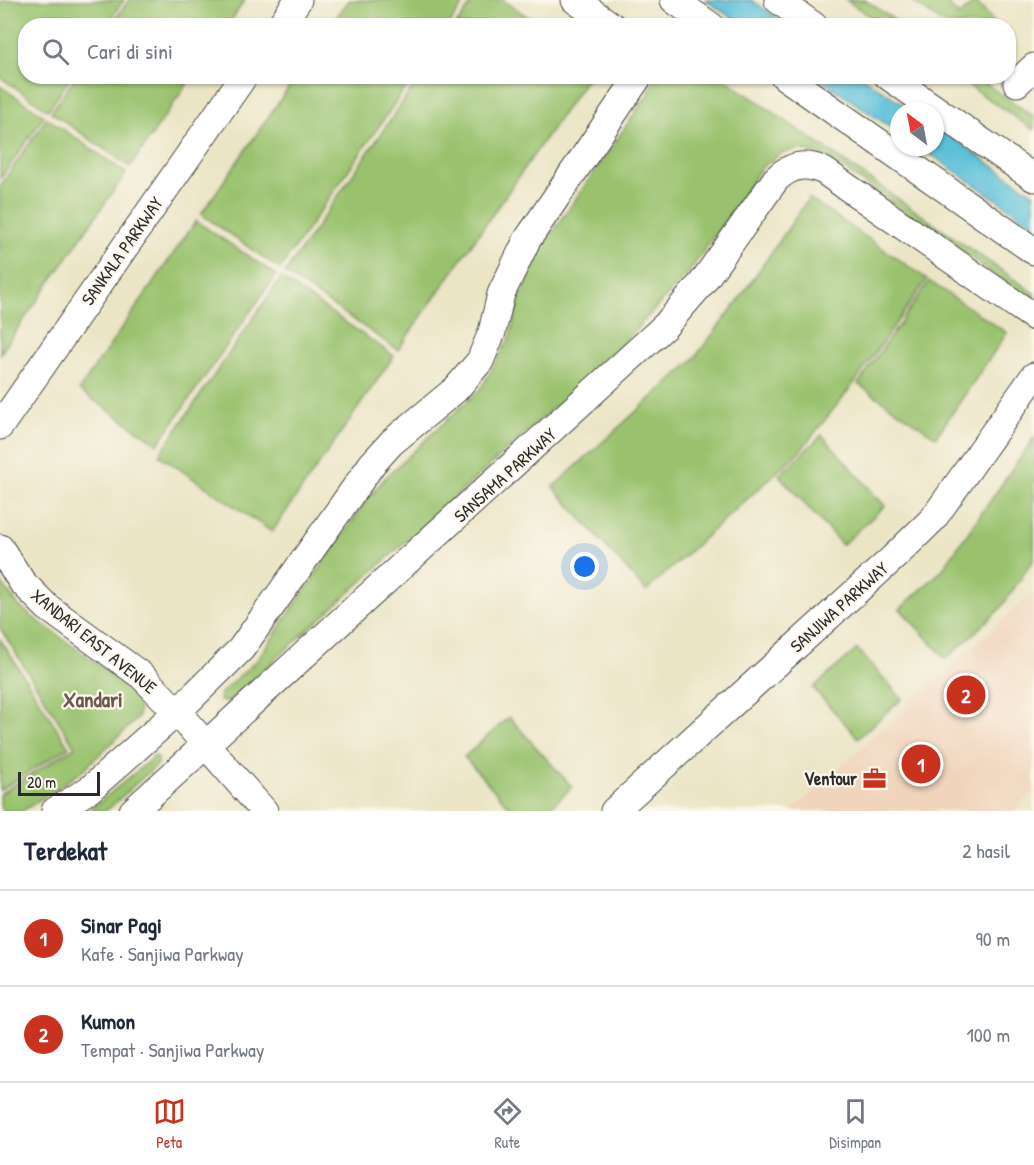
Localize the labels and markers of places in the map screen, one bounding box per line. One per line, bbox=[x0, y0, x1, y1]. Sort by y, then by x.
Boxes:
pin: 2 bbox=[946, 672, 986, 718]
pin: 1 bbox=[902, 742, 940, 786]
office icon: Ventour bbox=[862, 765, 888, 791]
place label: Ventour bbox=[804, 766, 857, 791]

